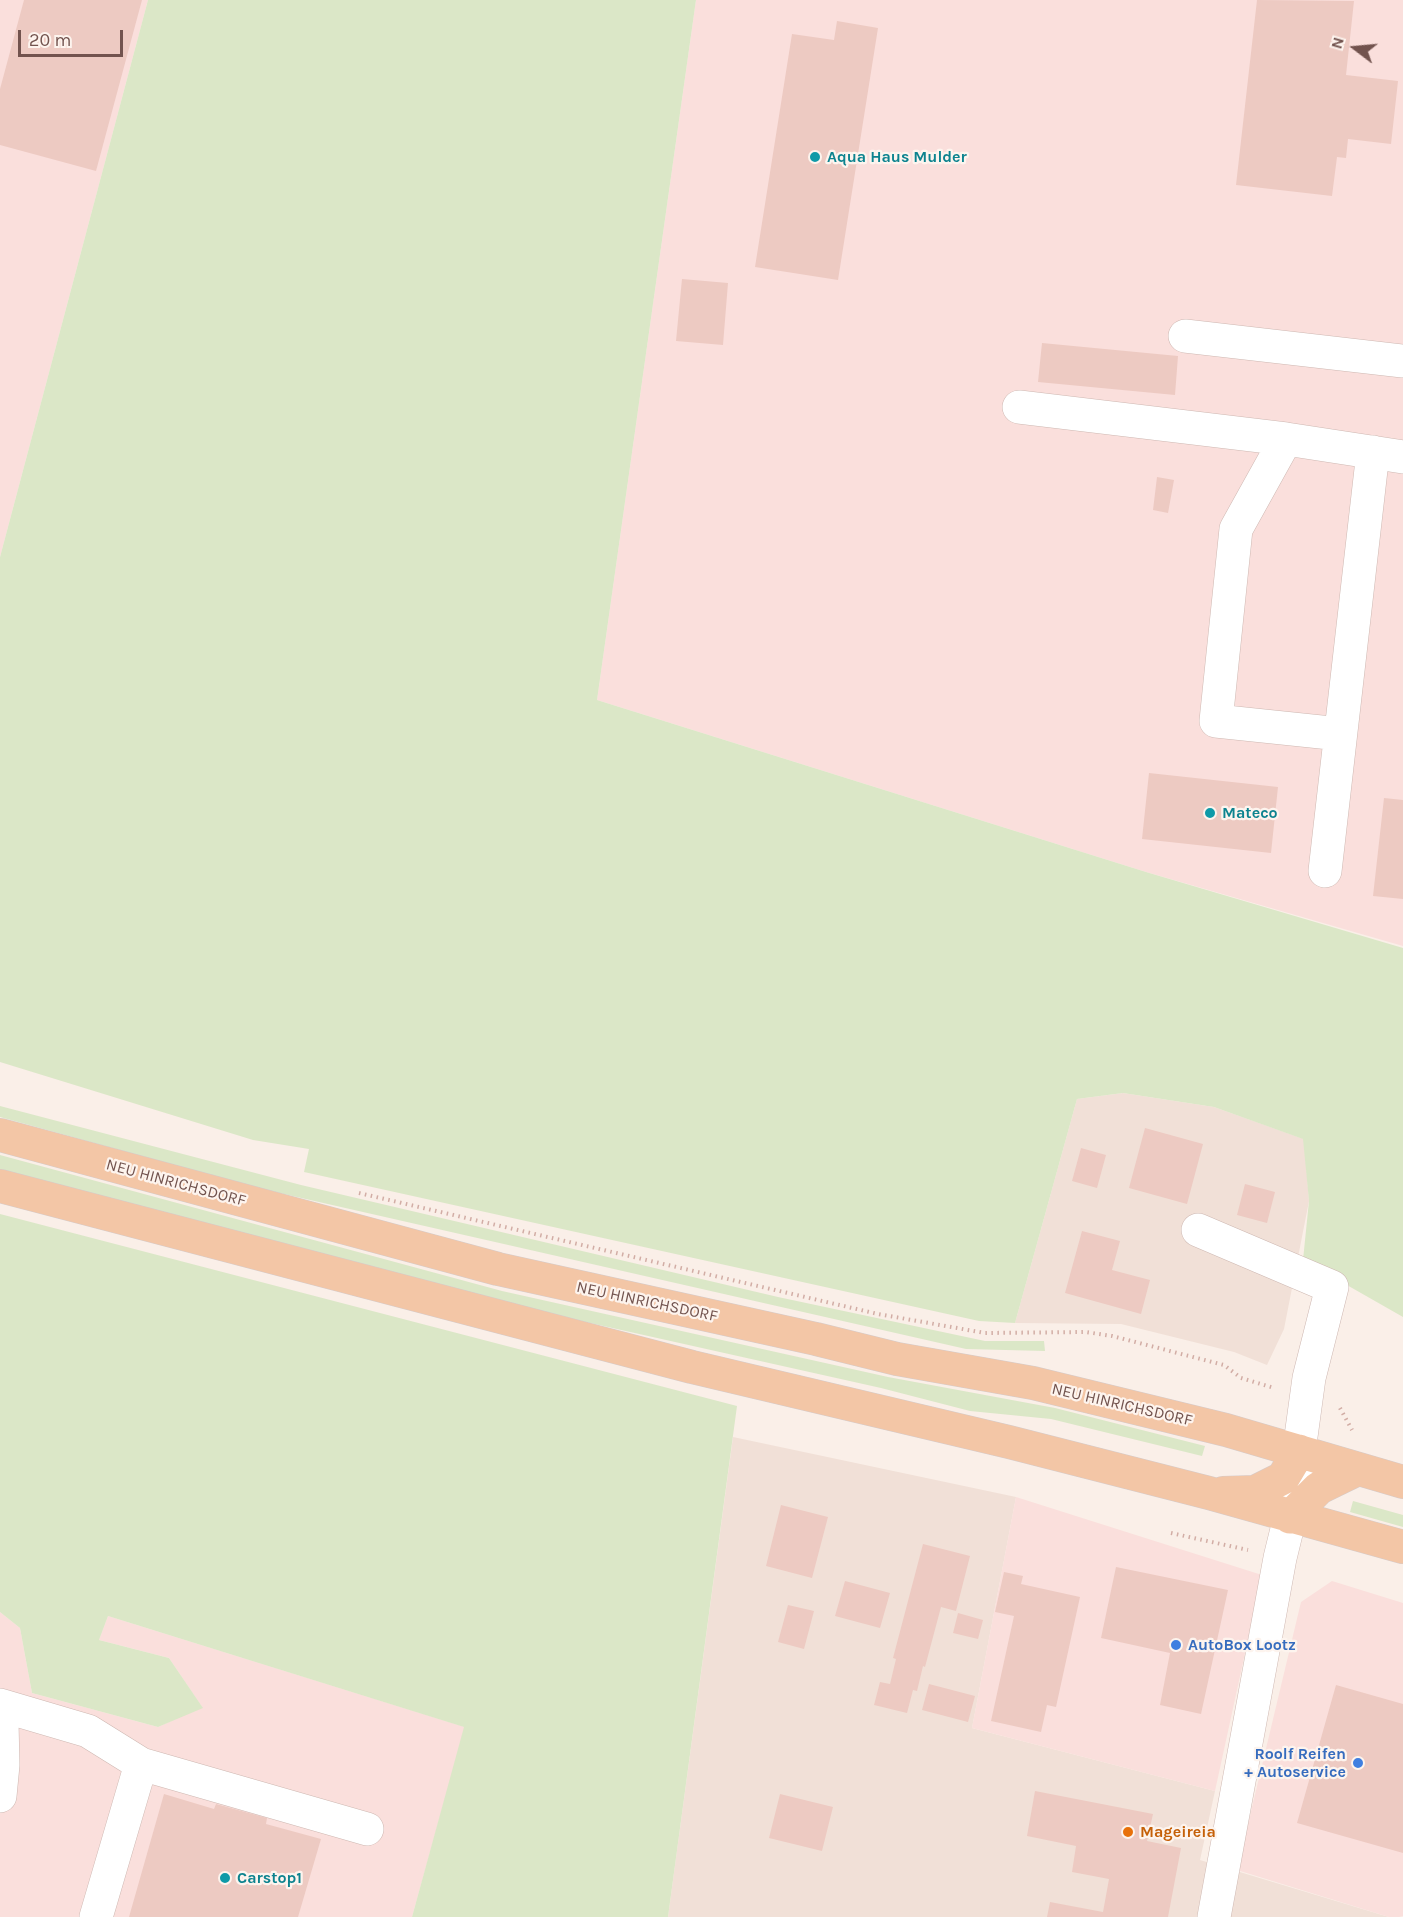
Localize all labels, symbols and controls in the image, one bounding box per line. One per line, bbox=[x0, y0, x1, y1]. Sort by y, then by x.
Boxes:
scale bar bbox=[21, 18, 126, 56]
north arrow bbox=[1325, 18, 1385, 78]
text: 20 m bbox=[29, 29, 71, 51]
text: N bbox=[1326, 35, 1348, 51]
place label: Aqua Haus Mulder bbox=[827, 147, 967, 167]
marker: Aqua Haus Mulder bbox=[808, 150, 822, 164]
place label: Mateco bbox=[1222, 803, 1278, 823]
marker: Mateco bbox=[1203, 806, 1217, 820]
street label: NEU HINRICHSDORF bbox=[104, 1155, 248, 1211]
street label: NEU HINRICHSDORF bbox=[575, 1278, 719, 1326]
street label: NEU HINRICHSDORF bbox=[1050, 1379, 1194, 1431]
place label: AutoBox Lootz bbox=[1188, 1635, 1296, 1655]
marker: AutoBox Lootz bbox=[1169, 1638, 1183, 1652]
place label: Roolf Reifen + Autoservice bbox=[1244, 1744, 1346, 1782]
marker: Roolf Reifen + Autoservice bbox=[1351, 1756, 1365, 1770]
place label: Mageireia bbox=[1140, 1822, 1216, 1842]
marker: Mageireia bbox=[1121, 1825, 1135, 1839]
place label: Carstop1 bbox=[237, 1868, 302, 1888]
marker: Carstop1 bbox=[218, 1871, 232, 1885]

